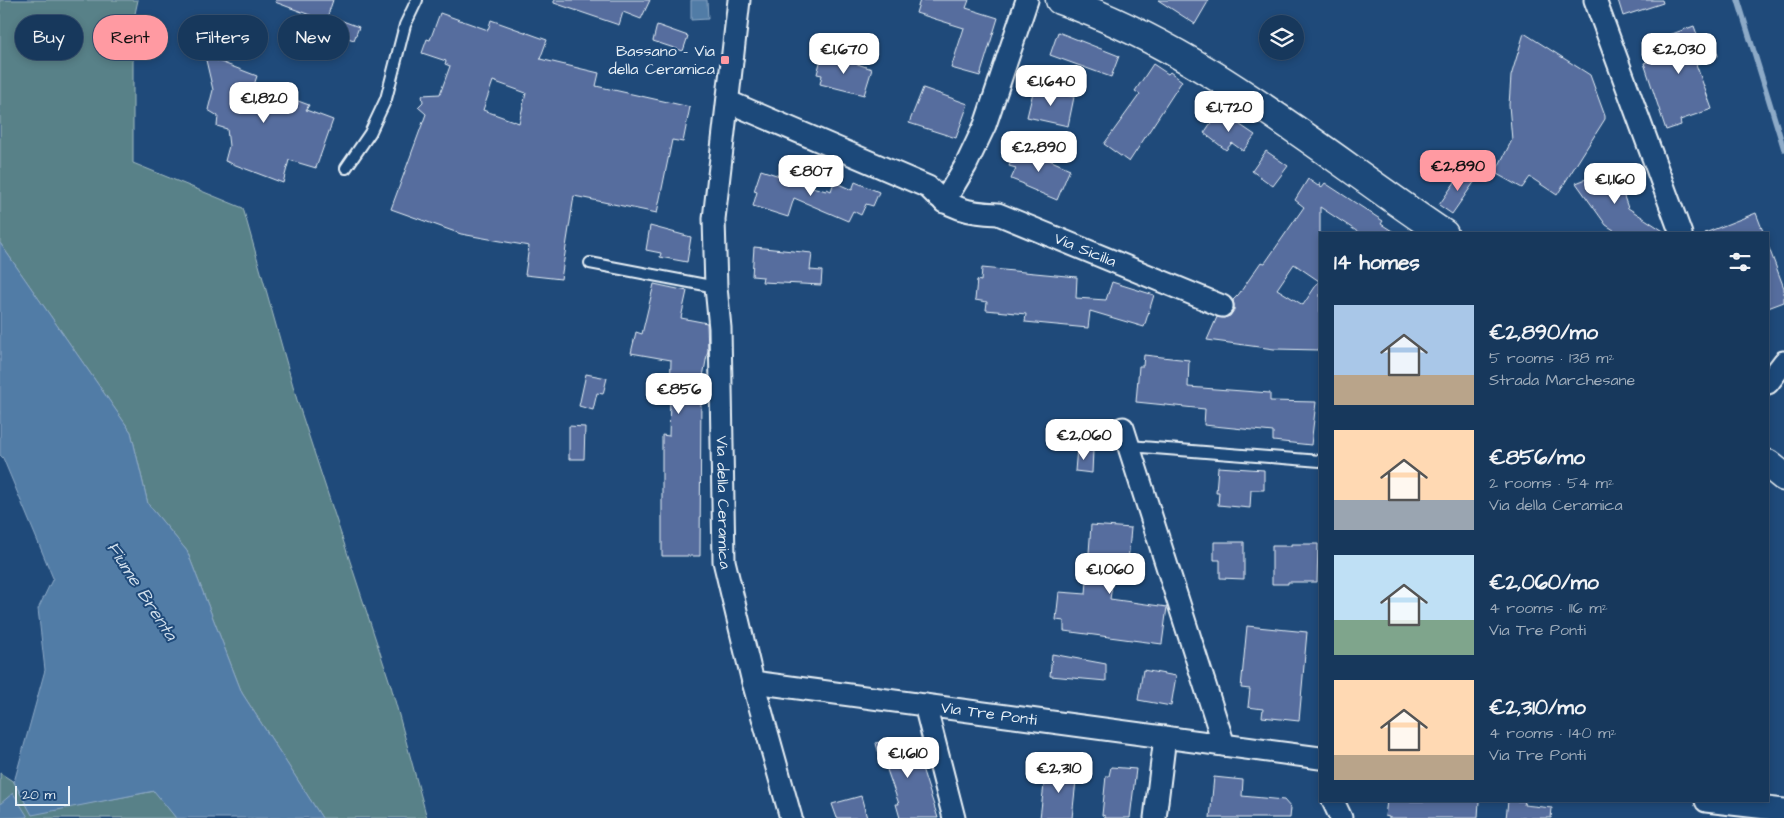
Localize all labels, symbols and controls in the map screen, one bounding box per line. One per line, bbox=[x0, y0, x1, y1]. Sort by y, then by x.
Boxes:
chip: Buy bbox=[15, 15, 83, 60]
chip: Rent bbox=[93, 15, 168, 60]
chip: Filters bbox=[178, 15, 268, 60]
chip: New bbox=[278, 15, 349, 60]
map controls bbox=[1259, 15, 1304, 60]
button: layers bbox=[1259, 15, 1304, 60]
pin: €1,670 bbox=[803, 32, 885, 75]
pin: €2,030 bbox=[1638, 32, 1720, 75]
text: €1,670 bbox=[820, 38, 868, 60]
text: €2,030 bbox=[1652, 38, 1706, 60]
place label: Bassano - Via della Ceramica bbox=[608, 40, 715, 80]
marker: Bassano - Via della Ceramica bbox=[719, 54, 731, 66]
pin: €1,640 bbox=[1010, 64, 1092, 107]
text: €1,640 bbox=[1027, 70, 1075, 92]
pin: €1,820 bbox=[223, 82, 305, 124]
text: €1,820 bbox=[240, 87, 288, 109]
pin: €1,720 bbox=[1188, 90, 1270, 133]
text: €1,720 bbox=[1206, 96, 1252, 118]
pin: €2,890 bbox=[998, 130, 1080, 173]
text: €2,890 bbox=[1012, 136, 1066, 158]
pin: €2,890 bbox=[1417, 150, 1499, 192]
pin: €807 bbox=[781, 154, 841, 197]
text: €2,890 bbox=[1431, 155, 1485, 177]
text: €807 bbox=[789, 160, 833, 182]
pin: €1,160 bbox=[1574, 162, 1656, 205]
text: €1,160 bbox=[1595, 168, 1635, 190]
street label: Via Sicilia bbox=[1051, 227, 1120, 272]
text: 14 homes bbox=[1334, 248, 1420, 277]
icon: filters bbox=[1726, 248, 1754, 276]
text: €2,890/mo bbox=[1489, 318, 1598, 347]
icon: home bbox=[1374, 325, 1434, 385]
text: 5 rooms · 138 m² bbox=[1489, 347, 1615, 369]
text: Strada Marchesane bbox=[1489, 369, 1635, 391]
pin: €856 bbox=[649, 372, 709, 415]
text: €856 bbox=[657, 378, 701, 400]
pin: €2,060 bbox=[1043, 418, 1125, 461]
text: €2,060 bbox=[1057, 424, 1111, 446]
street label: Via della Ceramica bbox=[711, 435, 737, 571]
text: €856/mo bbox=[1489, 443, 1585, 472]
icon: home bbox=[1374, 450, 1434, 510]
text: 2 rooms · 54 m² bbox=[1489, 472, 1614, 494]
text: Via della Ceramica bbox=[1489, 494, 1623, 516]
water label: Fiume Brenta bbox=[101, 537, 184, 646]
pin: €1,060 bbox=[1069, 552, 1151, 595]
text: €1,060 bbox=[1086, 558, 1134, 580]
text: €2,060/mo bbox=[1489, 568, 1599, 597]
icon: home bbox=[1374, 575, 1434, 635]
text: 4 rooms · 116 m² bbox=[1489, 597, 1608, 619]
text: Via Tre Ponti bbox=[1489, 619, 1586, 641]
text: €2,310/mo bbox=[1489, 693, 1586, 722]
street label: Via Tre Ponti bbox=[939, 696, 1039, 731]
icon: home bbox=[1374, 700, 1434, 760]
text: 4 rooms · 140 m² bbox=[1489, 722, 1617, 744]
pin: €1,610 bbox=[867, 736, 949, 779]
text: €1,610 bbox=[888, 742, 928, 764]
text: Via Tre Ponti bbox=[1489, 744, 1586, 766]
pin: €2,310 bbox=[1018, 752, 1100, 794]
text: €2,310 bbox=[1037, 757, 1082, 779]
scale bar bbox=[15, 783, 70, 806]
text: 20 m bbox=[22, 785, 55, 805]

